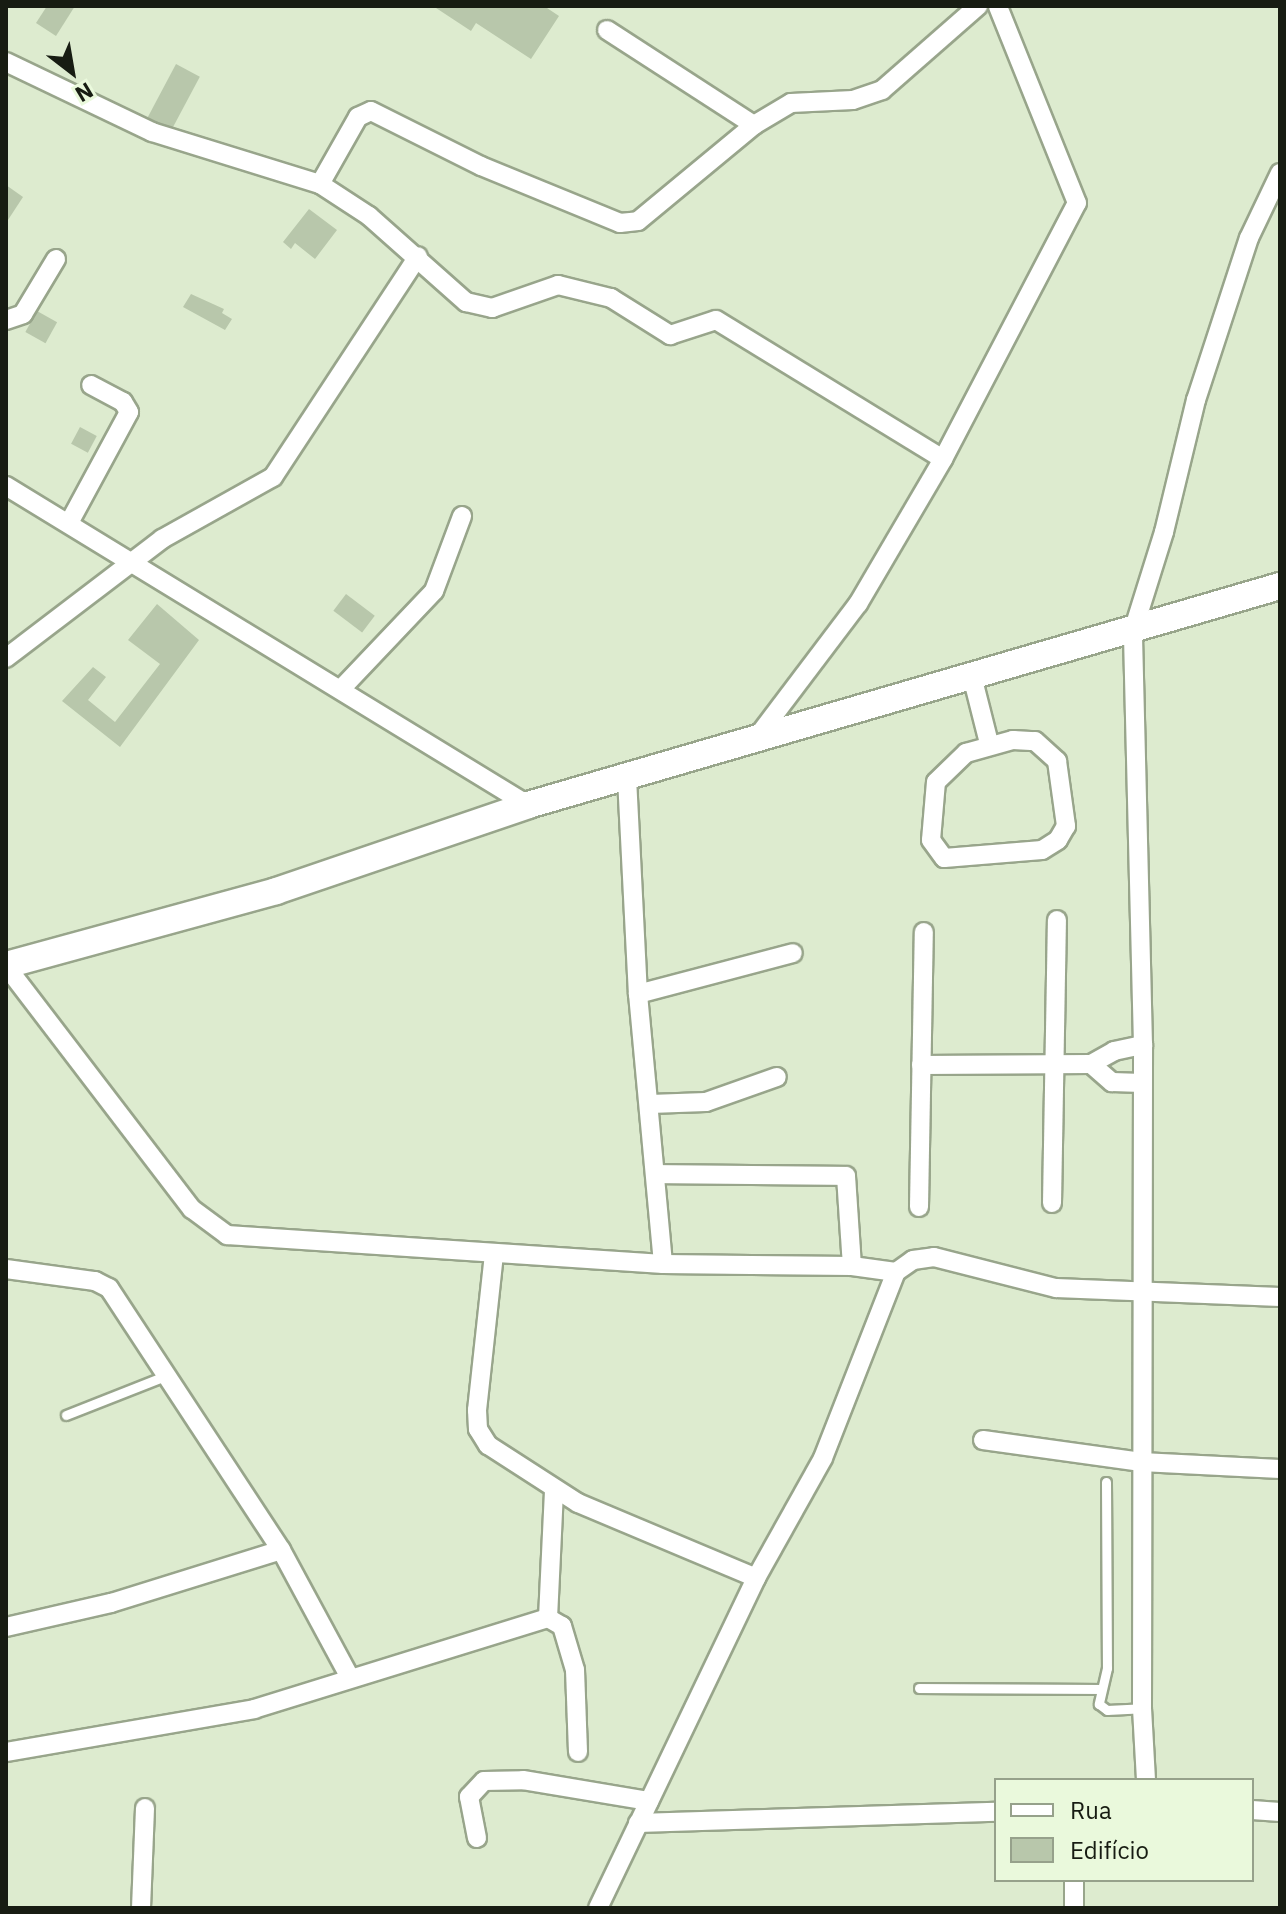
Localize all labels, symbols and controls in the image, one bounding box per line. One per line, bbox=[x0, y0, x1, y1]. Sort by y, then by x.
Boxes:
north arrow bbox=[32, 32, 112, 112]
text: N bbox=[70, 76, 99, 110]
legend bbox=[994, 1778, 1254, 1882]
text: Rua bbox=[1070, 1794, 1112, 1826]
text: Edifício bbox=[1070, 1834, 1149, 1866]

